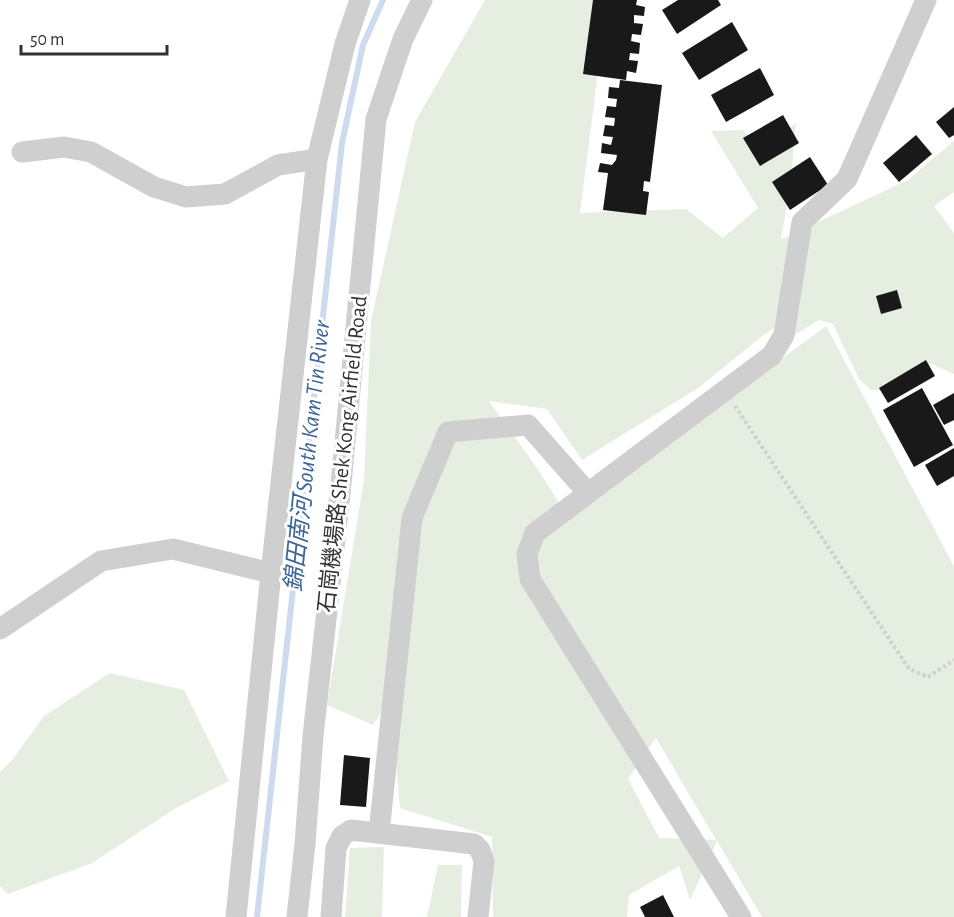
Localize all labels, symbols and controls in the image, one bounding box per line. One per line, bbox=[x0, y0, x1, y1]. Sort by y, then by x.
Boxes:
scale bar bbox=[21, 18, 166, 56]
text: 50 m bbox=[30, 31, 64, 49]
street label: 石崗機場路 Shek Kong Airfield Road bbox=[314, 294, 371, 614]
water label: 錦田南河 South Kam Tin River bbox=[280, 318, 334, 593]

